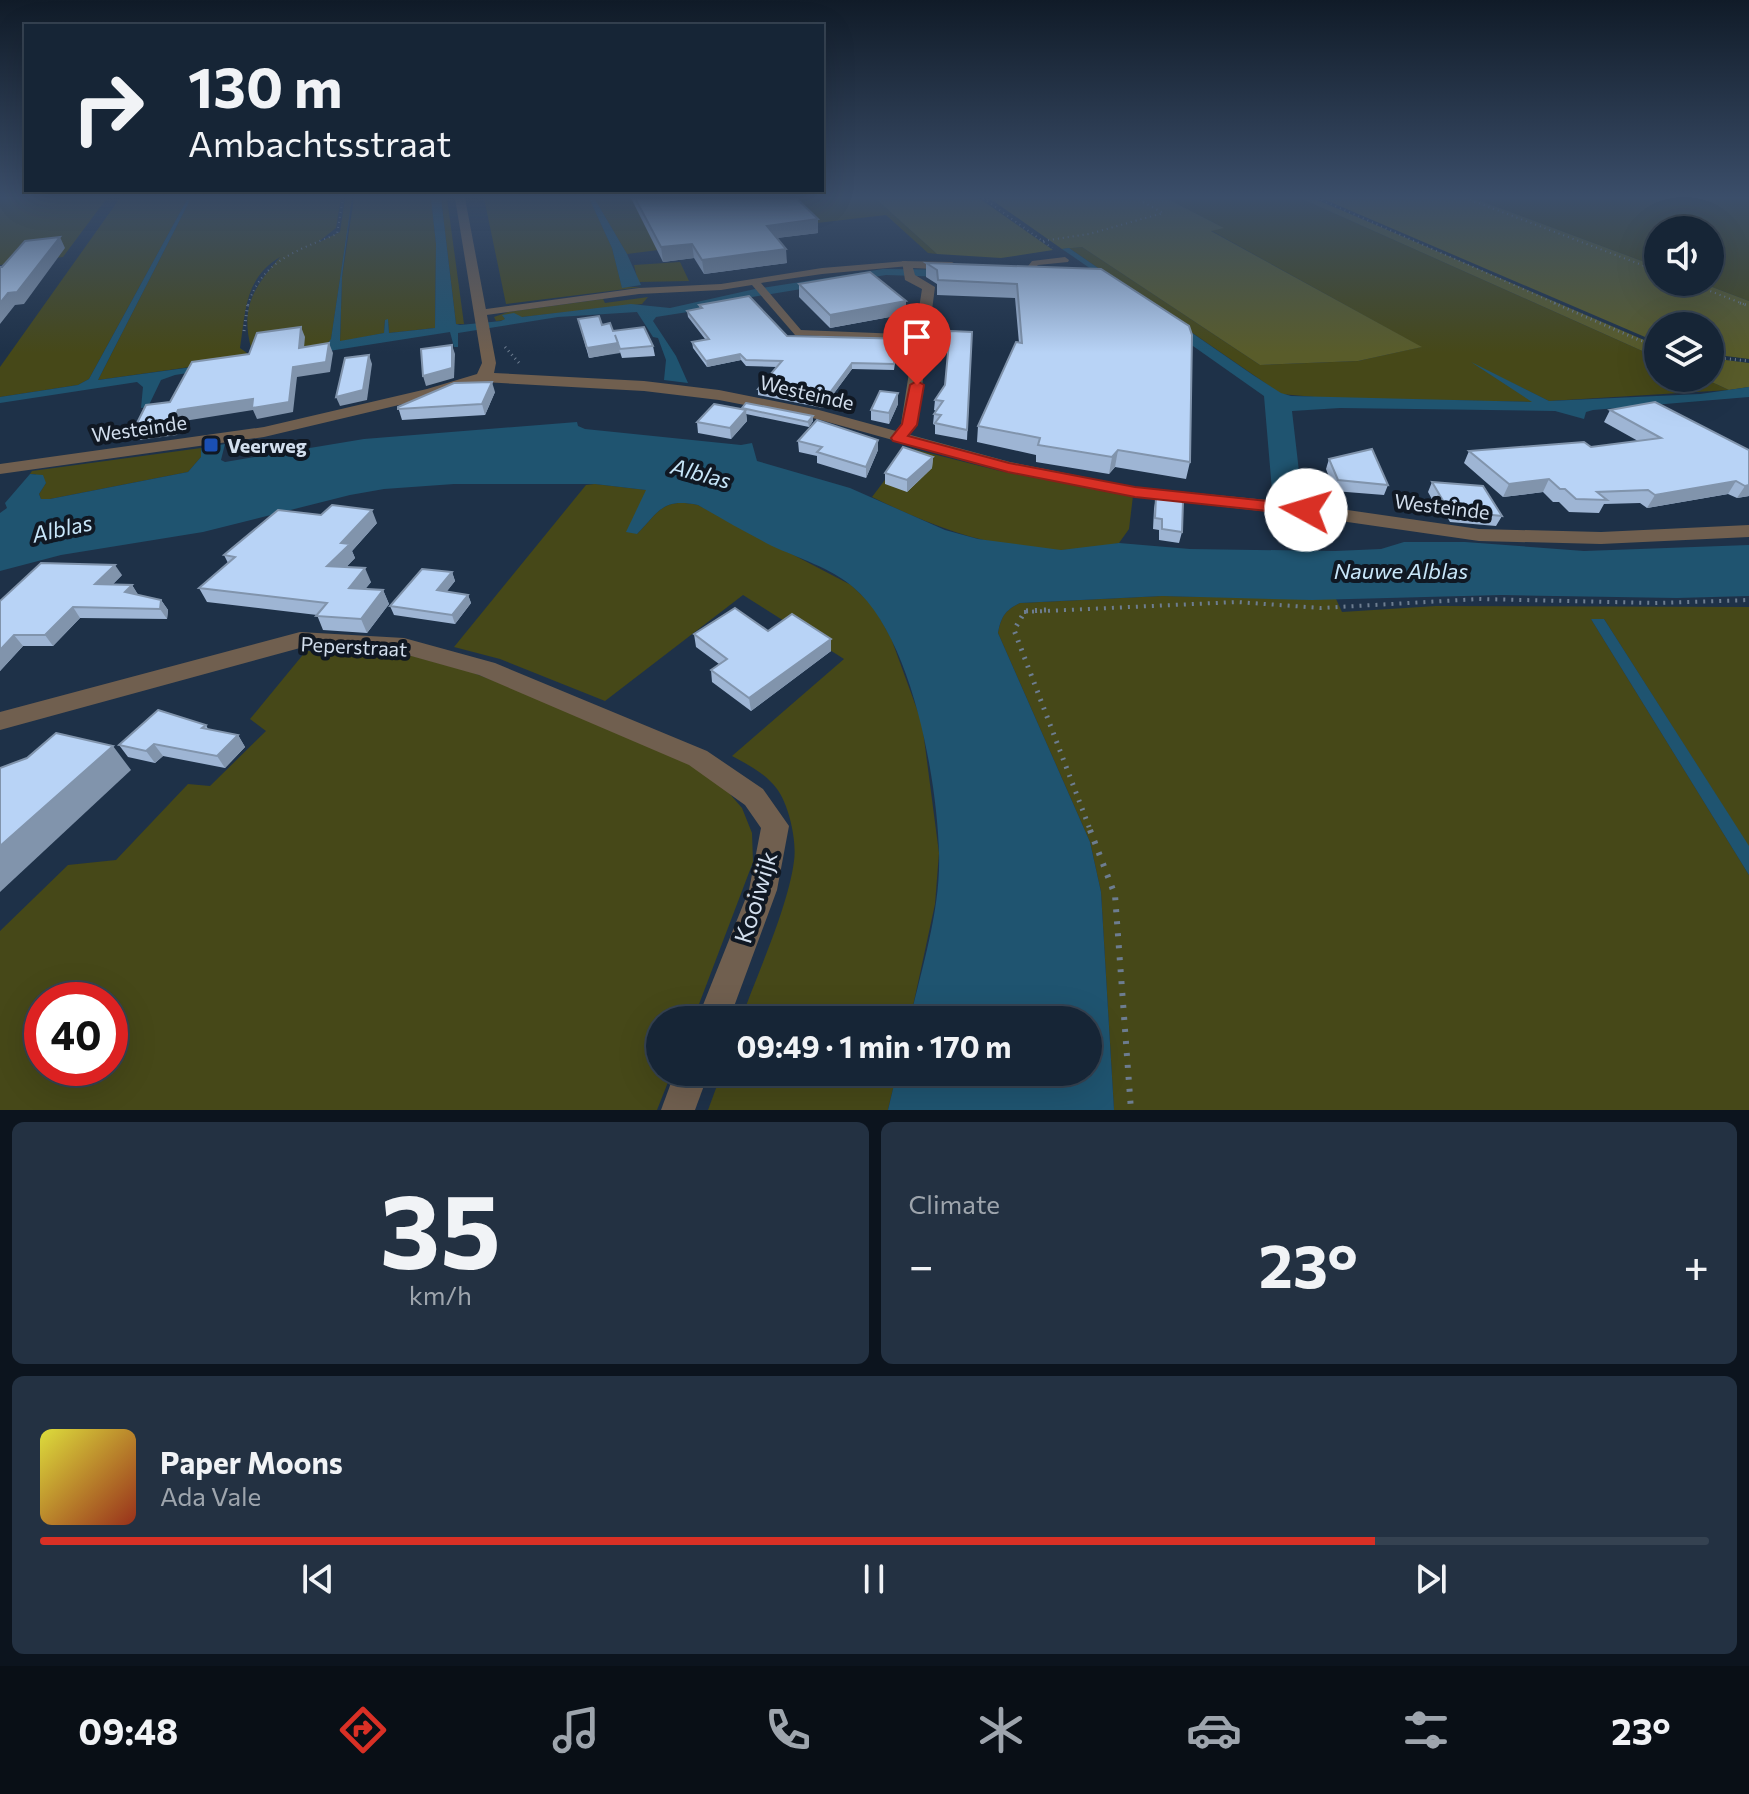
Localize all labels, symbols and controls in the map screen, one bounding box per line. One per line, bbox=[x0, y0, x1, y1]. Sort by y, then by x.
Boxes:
text: 130 m bbox=[188, 51, 343, 120]
icon: right bbox=[56, 56, 160, 160]
text: Ambachtsstraat bbox=[188, 120, 451, 164]
map controls bbox=[1644, 216, 1724, 392]
button: sound bbox=[1644, 216, 1724, 296]
pin bbox=[883, 303, 951, 385]
button: layers bbox=[1644, 312, 1724, 392]
icon: arrive bbox=[895, 315, 939, 359]
street label: Westeinde bbox=[758, 370, 856, 414]
street label: Westeinde bbox=[90, 409, 188, 447]
place label: Veerweg bbox=[227, 433, 307, 457]
marker: Veerweg bbox=[202, 436, 220, 454]
water label: Alblas bbox=[667, 452, 734, 494]
position arrow bbox=[1264, 468, 1348, 552]
street label: Westeinde bbox=[1393, 488, 1491, 524]
water label: Alblas bbox=[28, 508, 95, 548]
water label: Nauwe Alblas bbox=[1334, 557, 1468, 584]
street label: Peperstraat bbox=[300, 631, 408, 661]
street label: Kooiwijk bbox=[727, 848, 783, 946]
speed limit sign: 40 bbox=[24, 982, 128, 1086]
text: 09:49 · 1 min · 170 m bbox=[737, 1027, 1012, 1064]
text: 35 bbox=[380, 1163, 501, 1290]
text: Climate bbox=[909, 1188, 1000, 1219]
text: 23° bbox=[1259, 1227, 1358, 1300]
text: − bbox=[909, 1237, 934, 1291]
text: + bbox=[1683, 1237, 1709, 1291]
text: km/h bbox=[409, 1279, 472, 1310]
text: Paper Moons bbox=[160, 1443, 343, 1480]
text: Ada Vale bbox=[160, 1480, 261, 1511]
icon: previous bbox=[296, 1557, 340, 1601]
icon: pause bbox=[852, 1557, 896, 1601]
icon: next bbox=[1409, 1557, 1453, 1601]
icon: directions bbox=[335, 1702, 391, 1758]
icon: music bbox=[548, 1702, 604, 1758]
icon: phone bbox=[760, 1702, 816, 1758]
icon: climate bbox=[973, 1702, 1029, 1758]
icon: car bbox=[1186, 1702, 1242, 1758]
icon: filters bbox=[1398, 1702, 1454, 1758]
text: 09:48 bbox=[78, 1708, 178, 1752]
text: 23° bbox=[1611, 1708, 1671, 1752]

